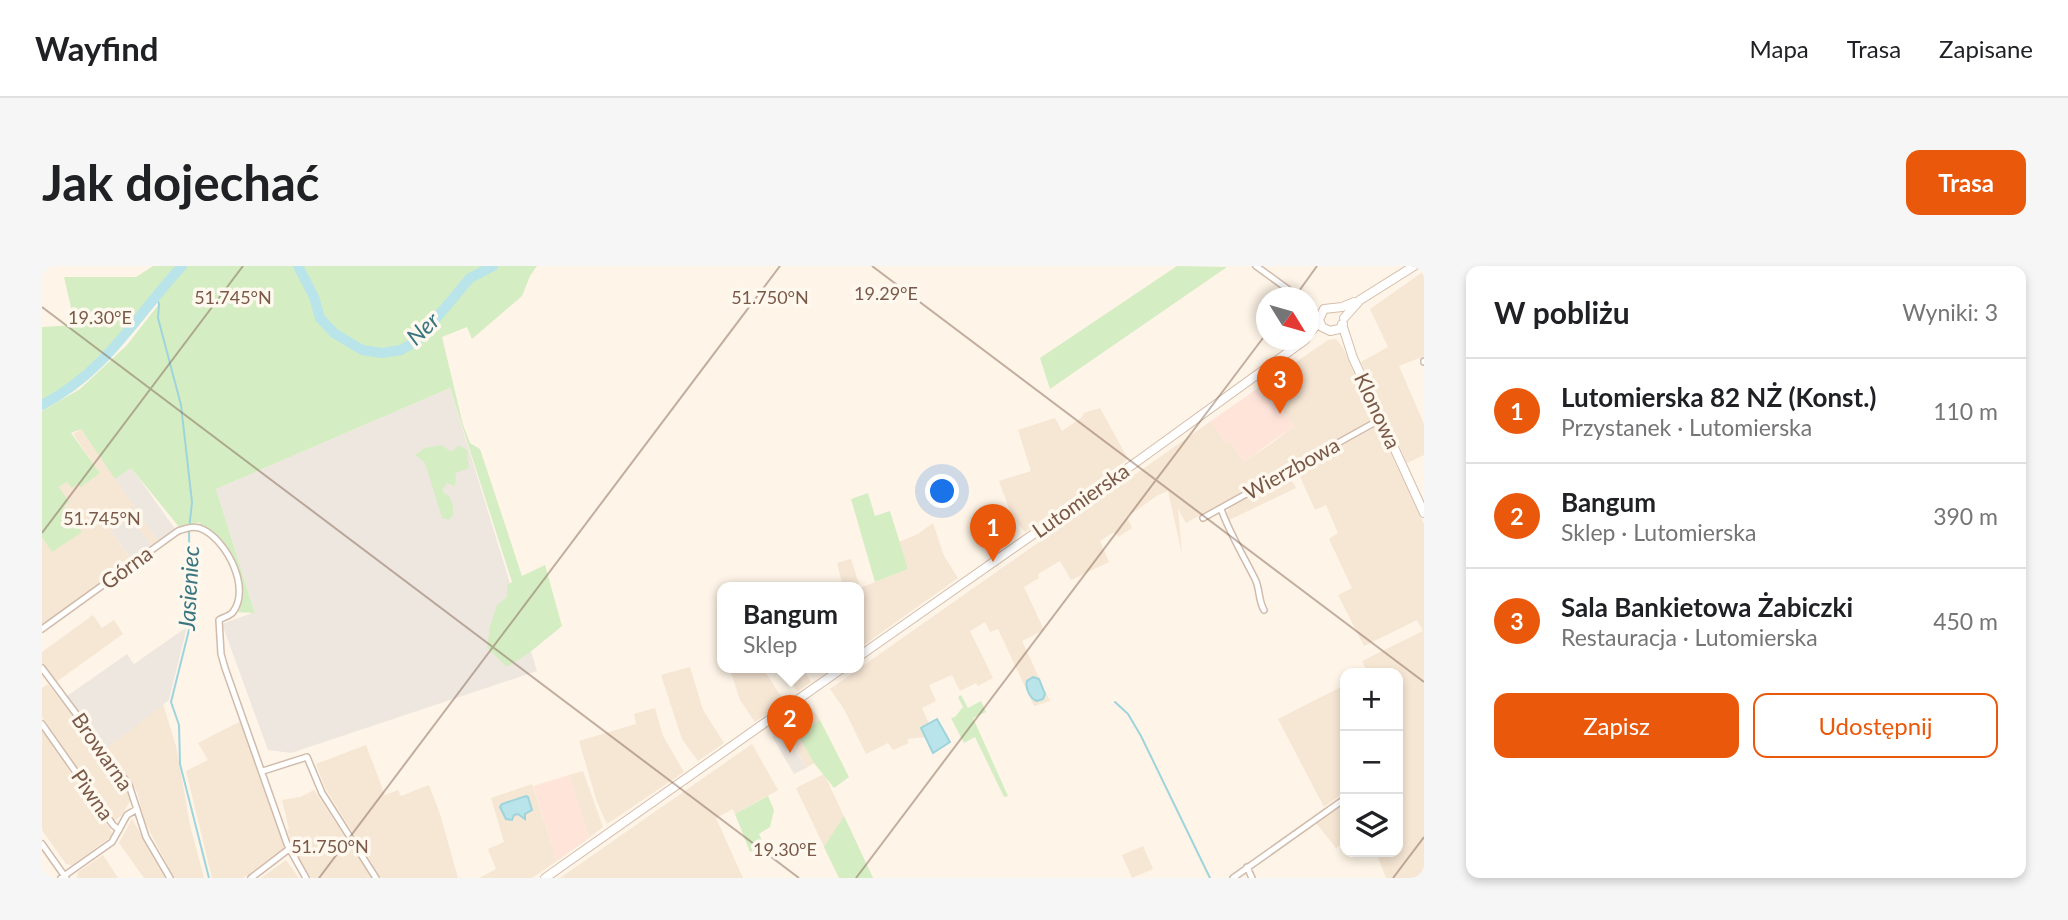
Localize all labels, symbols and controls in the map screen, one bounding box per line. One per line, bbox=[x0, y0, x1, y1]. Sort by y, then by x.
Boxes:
text: Wayfind bbox=[35, 28, 159, 68]
text: Mapa bbox=[1750, 34, 1809, 63]
text: Trasa bbox=[1847, 34, 1901, 63]
text: Zapisane bbox=[1939, 34, 2033, 63]
button: Trasa bbox=[1906, 150, 2026, 215]
text: Jak dojechać bbox=[42, 153, 319, 211]
text: 19.29°E bbox=[854, 282, 918, 304]
text: 51.745°N bbox=[194, 286, 272, 308]
text: 51.750°N bbox=[731, 286, 809, 308]
north arrow bbox=[1256, 287, 1319, 350]
text: W pobliżu bbox=[1494, 294, 1630, 330]
text: Wyniki: 3 bbox=[1902, 298, 1998, 326]
water label: Ner bbox=[400, 305, 445, 350]
text: 19.30°E bbox=[68, 306, 132, 328]
pin: 3 bbox=[1257, 356, 1303, 414]
street label: Klonowa bbox=[1350, 368, 1407, 452]
text: Lutomierska 82 NŻ (Konst.) bbox=[1561, 381, 1876, 413]
text: 1 bbox=[1510, 397, 1524, 425]
text: 110 m bbox=[1933, 397, 1998, 425]
text: Przystanek · Lutomierska bbox=[1561, 413, 1812, 441]
street label: Wierzbowa bbox=[1239, 431, 1343, 504]
street label: Lutomierska bbox=[1027, 457, 1133, 542]
your location bbox=[925, 474, 959, 508]
text: Bangum bbox=[1561, 486, 1656, 518]
text: 2 bbox=[1510, 502, 1524, 530]
text: 390 m bbox=[1933, 502, 1998, 530]
pin: 1 bbox=[970, 504, 1016, 562]
text: 51.745°N bbox=[63, 507, 141, 529]
text: Sklep · Lutomierska bbox=[1561, 518, 1756, 546]
street label: Górna bbox=[96, 540, 156, 594]
water label: Jasieniec bbox=[172, 545, 204, 632]
popup bbox=[717, 582, 864, 673]
text: Sala Bankietowa Żabiczki bbox=[1561, 591, 1853, 623]
text: Bangum bbox=[743, 598, 838, 630]
text: 3 bbox=[1510, 607, 1524, 635]
text: 450 m bbox=[1933, 607, 1998, 635]
text: Restauracja · Lutomierska bbox=[1561, 623, 1818, 651]
text: Sklep bbox=[743, 630, 797, 658]
map controls bbox=[1340, 668, 1403, 857]
button: + bbox=[1340, 668, 1403, 731]
button: Zapisz bbox=[1494, 693, 1739, 758]
button: Udostępnij bbox=[1753, 693, 1998, 758]
pin: 2 bbox=[767, 695, 813, 753]
street label: Browarna bbox=[67, 708, 139, 795]
button: − bbox=[1340, 731, 1403, 794]
street label: Piwna bbox=[67, 764, 120, 824]
button: layers bbox=[1340, 794, 1403, 857]
text: 51.750°N bbox=[291, 835, 369, 857]
text: 19.30°E bbox=[753, 838, 817, 860]

